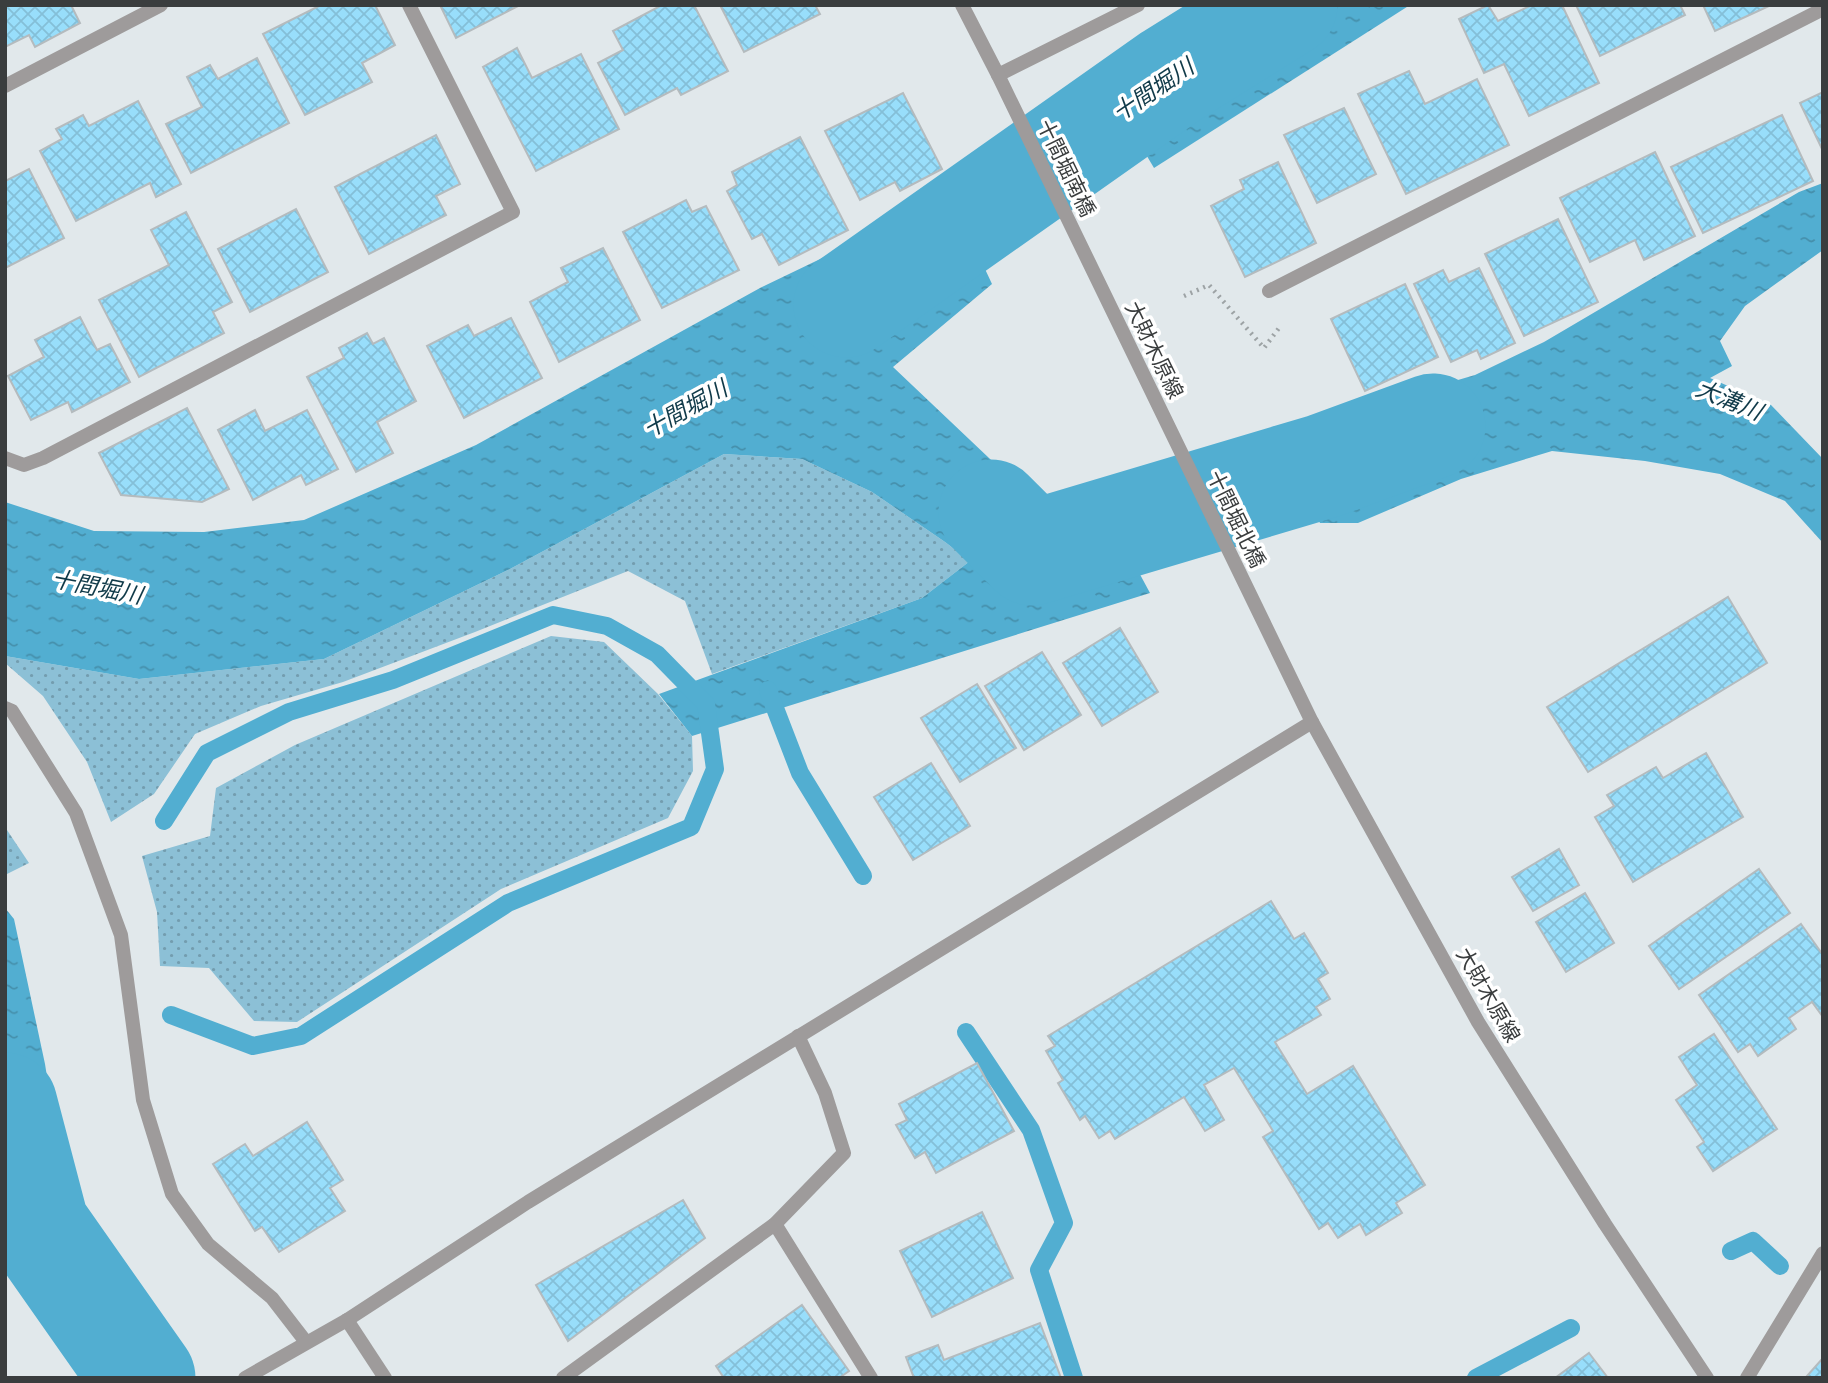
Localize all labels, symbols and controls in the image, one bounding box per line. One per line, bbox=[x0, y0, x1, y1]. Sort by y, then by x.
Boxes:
water label: 十間堀川 bbox=[1106, 49, 1202, 128]
street label: 十間堀南橋 bbox=[1030, 114, 1102, 221]
street label: 大財木原線 bbox=[1118, 296, 1190, 403]
water label: 十間堀川 bbox=[637, 371, 735, 444]
water label: 大溝川 bbox=[1691, 372, 1770, 428]
street label: 十間堀北橋 bbox=[1200, 465, 1272, 572]
water label: 十間堀川 bbox=[49, 563, 148, 611]
street label: 大財木原線 bbox=[1450, 942, 1527, 1047]

